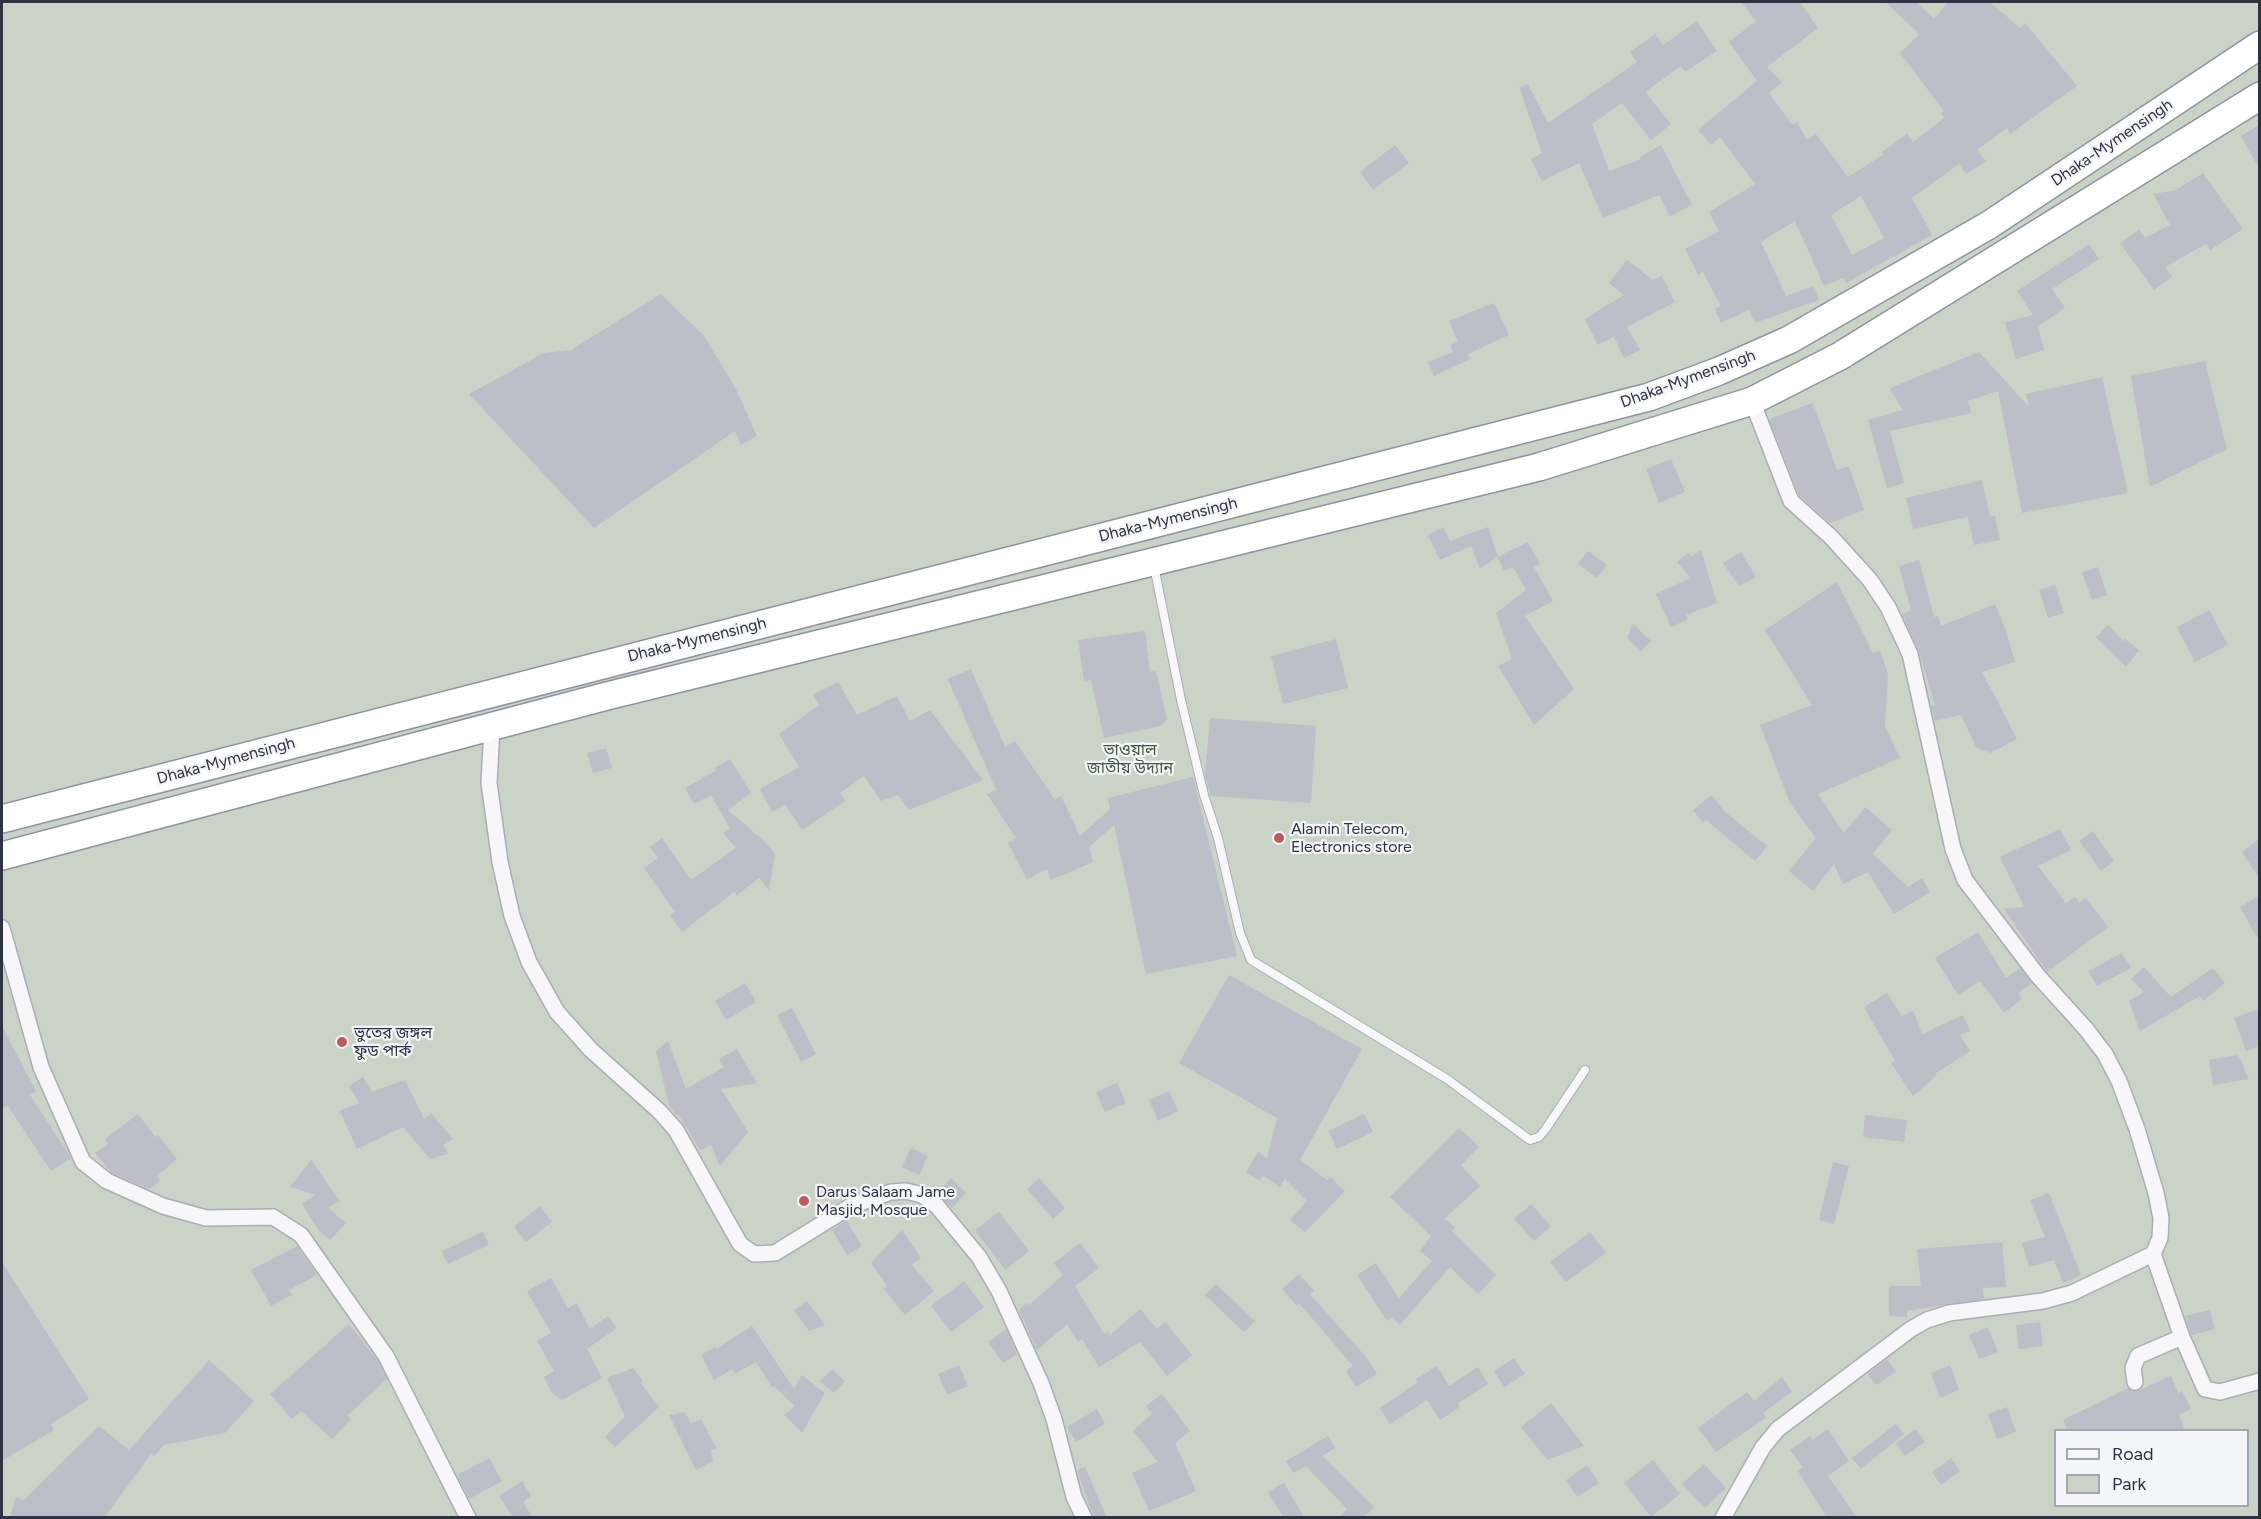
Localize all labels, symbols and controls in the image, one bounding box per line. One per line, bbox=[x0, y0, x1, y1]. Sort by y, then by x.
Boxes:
street label: Dhaka-Mymensingh bbox=[2048, 95, 2176, 191]
street label: Dhaka-Mymensingh bbox=[1618, 346, 1758, 412]
street label: Dhaka-Mymensingh bbox=[1097, 493, 1239, 547]
street label: Dhaka-Mymensingh bbox=[626, 613, 768, 667]
street label: Dhaka-Mymensingh bbox=[155, 733, 297, 789]
park label: ভাওয়াল জাতীয় উদ্যান bbox=[1087, 740, 1173, 778]
place label: Alamin Telecom, Electronics store bbox=[1291, 819, 1412, 857]
marker: Alamin Telecom, Electronics store bbox=[1272, 831, 1286, 845]
place label: ভুতের জঙ্গল ফুড পার্ক bbox=[354, 1023, 432, 1061]
marker: ভুতের জঙ্গল ফুড পার্ক bbox=[335, 1035, 349, 1049]
place label: Darus Salaam Jame Masjid, Mosque bbox=[816, 1182, 955, 1220]
marker: Darus Salaam Jame Masjid, Mosque bbox=[797, 1194, 811, 1208]
legend bbox=[2054, 1429, 2249, 1507]
text: Road bbox=[2112, 1443, 2153, 1465]
text: Park bbox=[2112, 1473, 2146, 1495]

